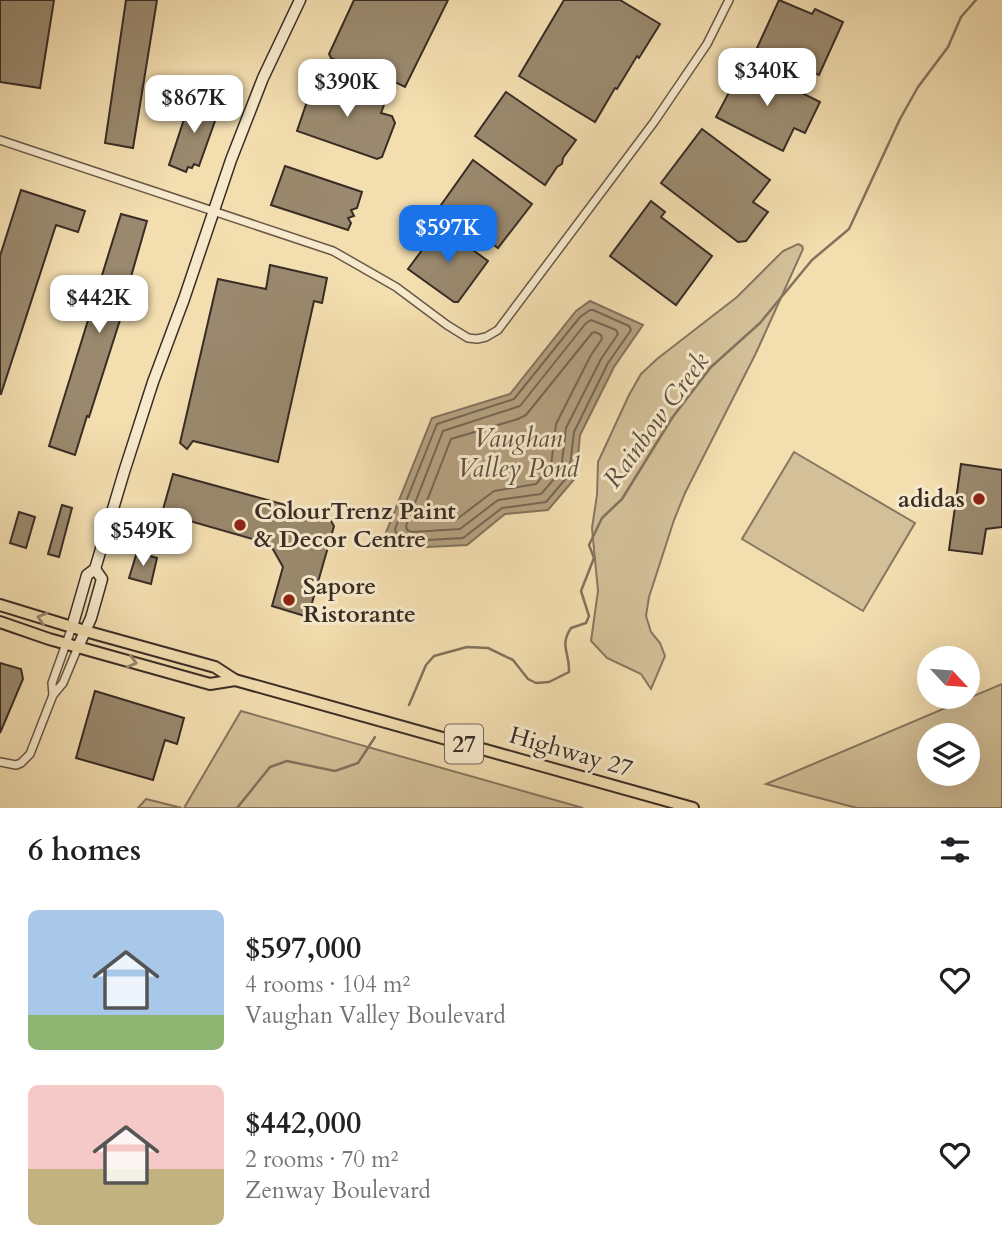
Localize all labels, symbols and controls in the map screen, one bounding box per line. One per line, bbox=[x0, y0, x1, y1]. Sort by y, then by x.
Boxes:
pin: $340K bbox=[718, 48, 816, 108]
text: $340K bbox=[734, 55, 800, 86]
pin: $390K bbox=[298, 60, 396, 119]
text: $390K bbox=[314, 66, 380, 97]
pin: $867K bbox=[145, 76, 243, 135]
text: $867K bbox=[161, 82, 227, 113]
pin: $597K bbox=[399, 205, 497, 265]
text: $597K bbox=[415, 212, 481, 243]
pin: $442K bbox=[50, 276, 148, 335]
text: $442K bbox=[66, 282, 132, 313]
water label: Rainbow Creek bbox=[595, 345, 717, 495]
water label: Vaughan Valley Pond bbox=[457, 421, 580, 486]
place label: adidas bbox=[898, 483, 965, 516]
marker: adidas bbox=[971, 491, 987, 507]
place label: ColourTrenz Paint & Decor Centre bbox=[254, 495, 456, 556]
pin: $549K bbox=[94, 508, 192, 568]
text: $549K bbox=[110, 515, 176, 546]
marker: ColourTrenz Paint & Decor Centre bbox=[232, 517, 248, 533]
place label: Sapore Ristorante bbox=[303, 570, 416, 631]
marker: Sapore Ristorante bbox=[281, 592, 297, 608]
one-way arrow bbox=[37, 612, 49, 626]
north arrow bbox=[917, 646, 980, 709]
map controls bbox=[917, 646, 980, 786]
one-way arrow bbox=[126, 654, 138, 668]
street label: Highway 27 bbox=[506, 719, 636, 785]
button: layers bbox=[917, 723, 980, 786]
road number: 27 bbox=[445, 724, 483, 764]
text: 6 homes bbox=[28, 830, 141, 871]
icon: filters bbox=[936, 831, 974, 869]
text: $597,000 bbox=[245, 928, 361, 969]
icon: home bbox=[84, 938, 168, 1022]
icon: heart bbox=[936, 961, 974, 999]
text: 4 rooms · 104 m² bbox=[245, 969, 410, 1000]
text: Vaughan Valley Boulevard bbox=[245, 1000, 506, 1031]
text: $442,000 bbox=[245, 1103, 361, 1144]
icon: home bbox=[84, 1113, 168, 1197]
icon: heart bbox=[936, 1136, 974, 1174]
text: 2 rooms · 70 m² bbox=[245, 1144, 398, 1175]
text: Zenway Boulevard bbox=[245, 1175, 431, 1206]

